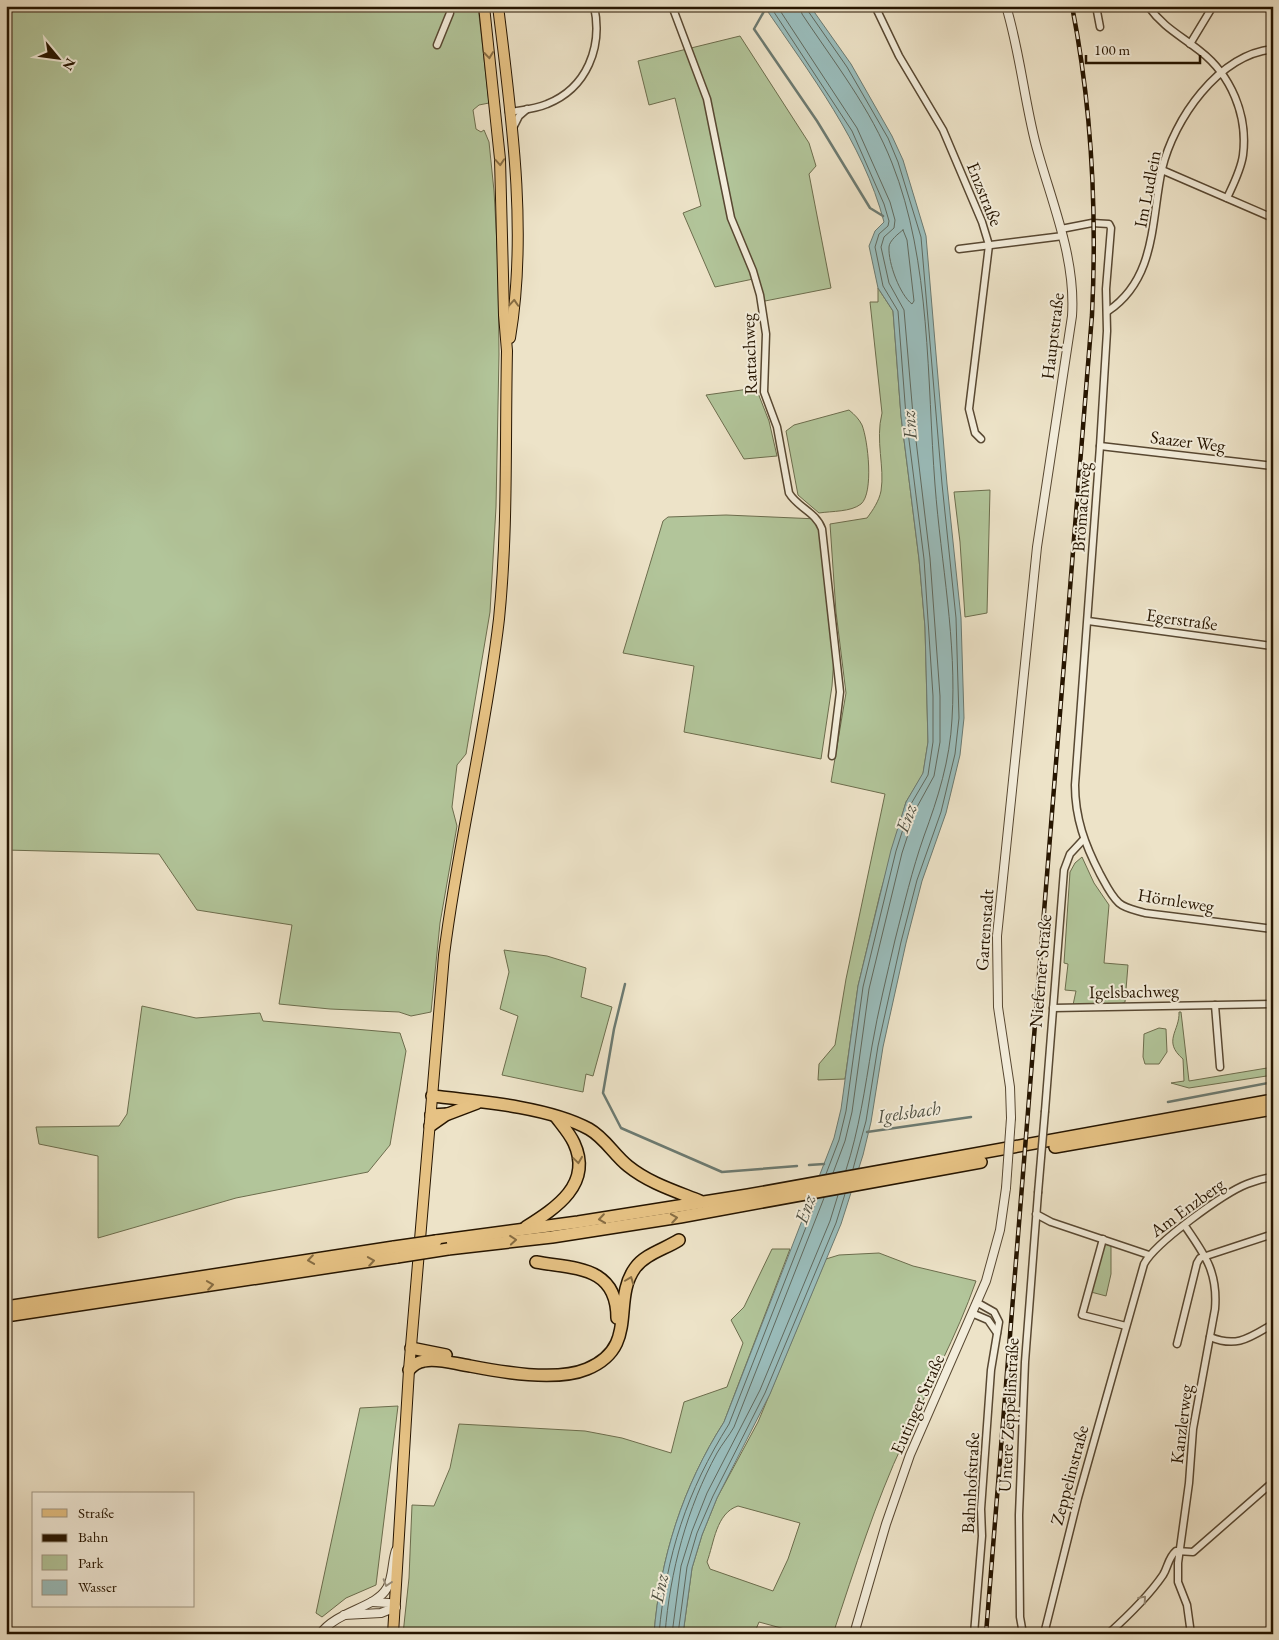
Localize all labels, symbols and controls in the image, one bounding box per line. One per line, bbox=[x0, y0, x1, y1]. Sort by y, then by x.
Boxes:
north arrow bbox=[32, 32, 82, 82]
scale bar bbox=[1086, 32, 1200, 64]
text: 100 m bbox=[1094, 40, 1131, 59]
one-way arrow bbox=[483, 51, 494, 59]
text: N bbox=[58, 55, 80, 74]
street label: Im Ludlein bbox=[1128, 148, 1166, 230]
one-way arrow bbox=[494, 159, 505, 167]
street label: Enzstraße bbox=[962, 159, 1008, 229]
street label: Hauptstraße bbox=[1035, 291, 1069, 381]
one-way arrow bbox=[509, 298, 520, 306]
street label: Rattachweg bbox=[736, 313, 762, 395]
water label: Enz bbox=[895, 409, 923, 441]
street label: Saazer Weg bbox=[1149, 425, 1227, 457]
street label: Brömachweg bbox=[1066, 461, 1096, 552]
street label: Egerstraße bbox=[1145, 603, 1219, 635]
water label: Enz bbox=[889, 800, 923, 837]
street label: Hörnleweg bbox=[1136, 883, 1216, 917]
street label: Gartenstadt bbox=[970, 888, 998, 972]
street label: Nieferner Straße bbox=[1024, 913, 1056, 1029]
street label: Igelsbachweg bbox=[1089, 979, 1179, 1003]
water label: Igelsbach bbox=[875, 1095, 942, 1129]
one-way arrow bbox=[572, 1156, 583, 1164]
street label: Am Enzberg bbox=[1144, 1172, 1229, 1242]
water label: Enz bbox=[788, 1191, 822, 1228]
one-way arrow bbox=[597, 1213, 605, 1224]
one-way arrow bbox=[670, 1213, 678, 1223]
one-way arrow bbox=[510, 1235, 518, 1246]
one-way arrow bbox=[306, 1254, 314, 1265]
one-way arrow bbox=[367, 1256, 375, 1267]
one-way arrow bbox=[624, 1276, 634, 1284]
one-way arrow bbox=[206, 1280, 214, 1291]
street label: Untere Zeppelinstraße bbox=[992, 1337, 1024, 1493]
street label: Eutinger Straße bbox=[885, 1350, 949, 1458]
street label: Kanzlerweg bbox=[1165, 1383, 1197, 1465]
street label: Zeppelinstraße bbox=[1045, 1422, 1093, 1528]
street label: Bahnhofstraße bbox=[956, 1432, 984, 1534]
legend bbox=[32, 1492, 195, 1608]
text: Straße bbox=[78, 1503, 114, 1522]
text: Bahn bbox=[78, 1527, 109, 1546]
text: Park bbox=[78, 1553, 105, 1572]
water label: Enz bbox=[644, 1571, 674, 1605]
text: Wasser bbox=[78, 1577, 117, 1596]
one-way arrow bbox=[383, 1578, 393, 1587]
one-way arrow bbox=[1137, 1596, 1146, 1605]

